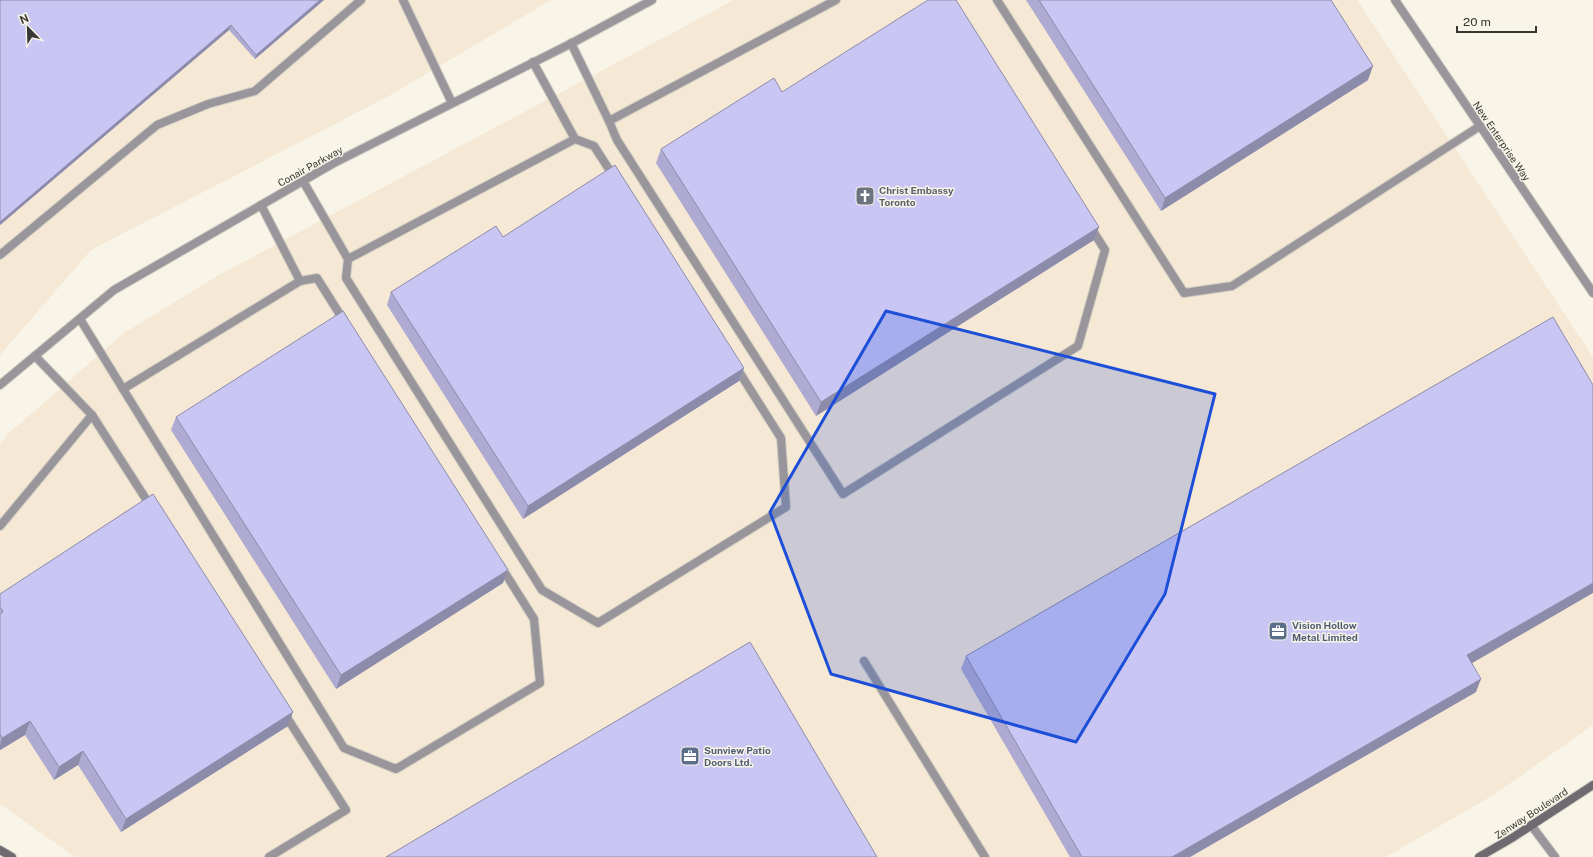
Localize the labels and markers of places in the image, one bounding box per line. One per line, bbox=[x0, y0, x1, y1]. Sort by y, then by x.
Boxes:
place label: Christ Embassy Toronto bbox=[879, 184, 954, 208]
church icon: Christ Embassy Toronto bbox=[854, 185, 876, 207]
place label: Vision Hollow Metal Limited bbox=[1292, 619, 1358, 643]
office icon: Vision Hollow Metal Limited bbox=[1267, 620, 1289, 642]
place label: Sunview Patio Doors Ltd. bbox=[704, 744, 771, 768]
office icon: Sunview Patio Doors Ltd. bbox=[679, 745, 701, 767]

